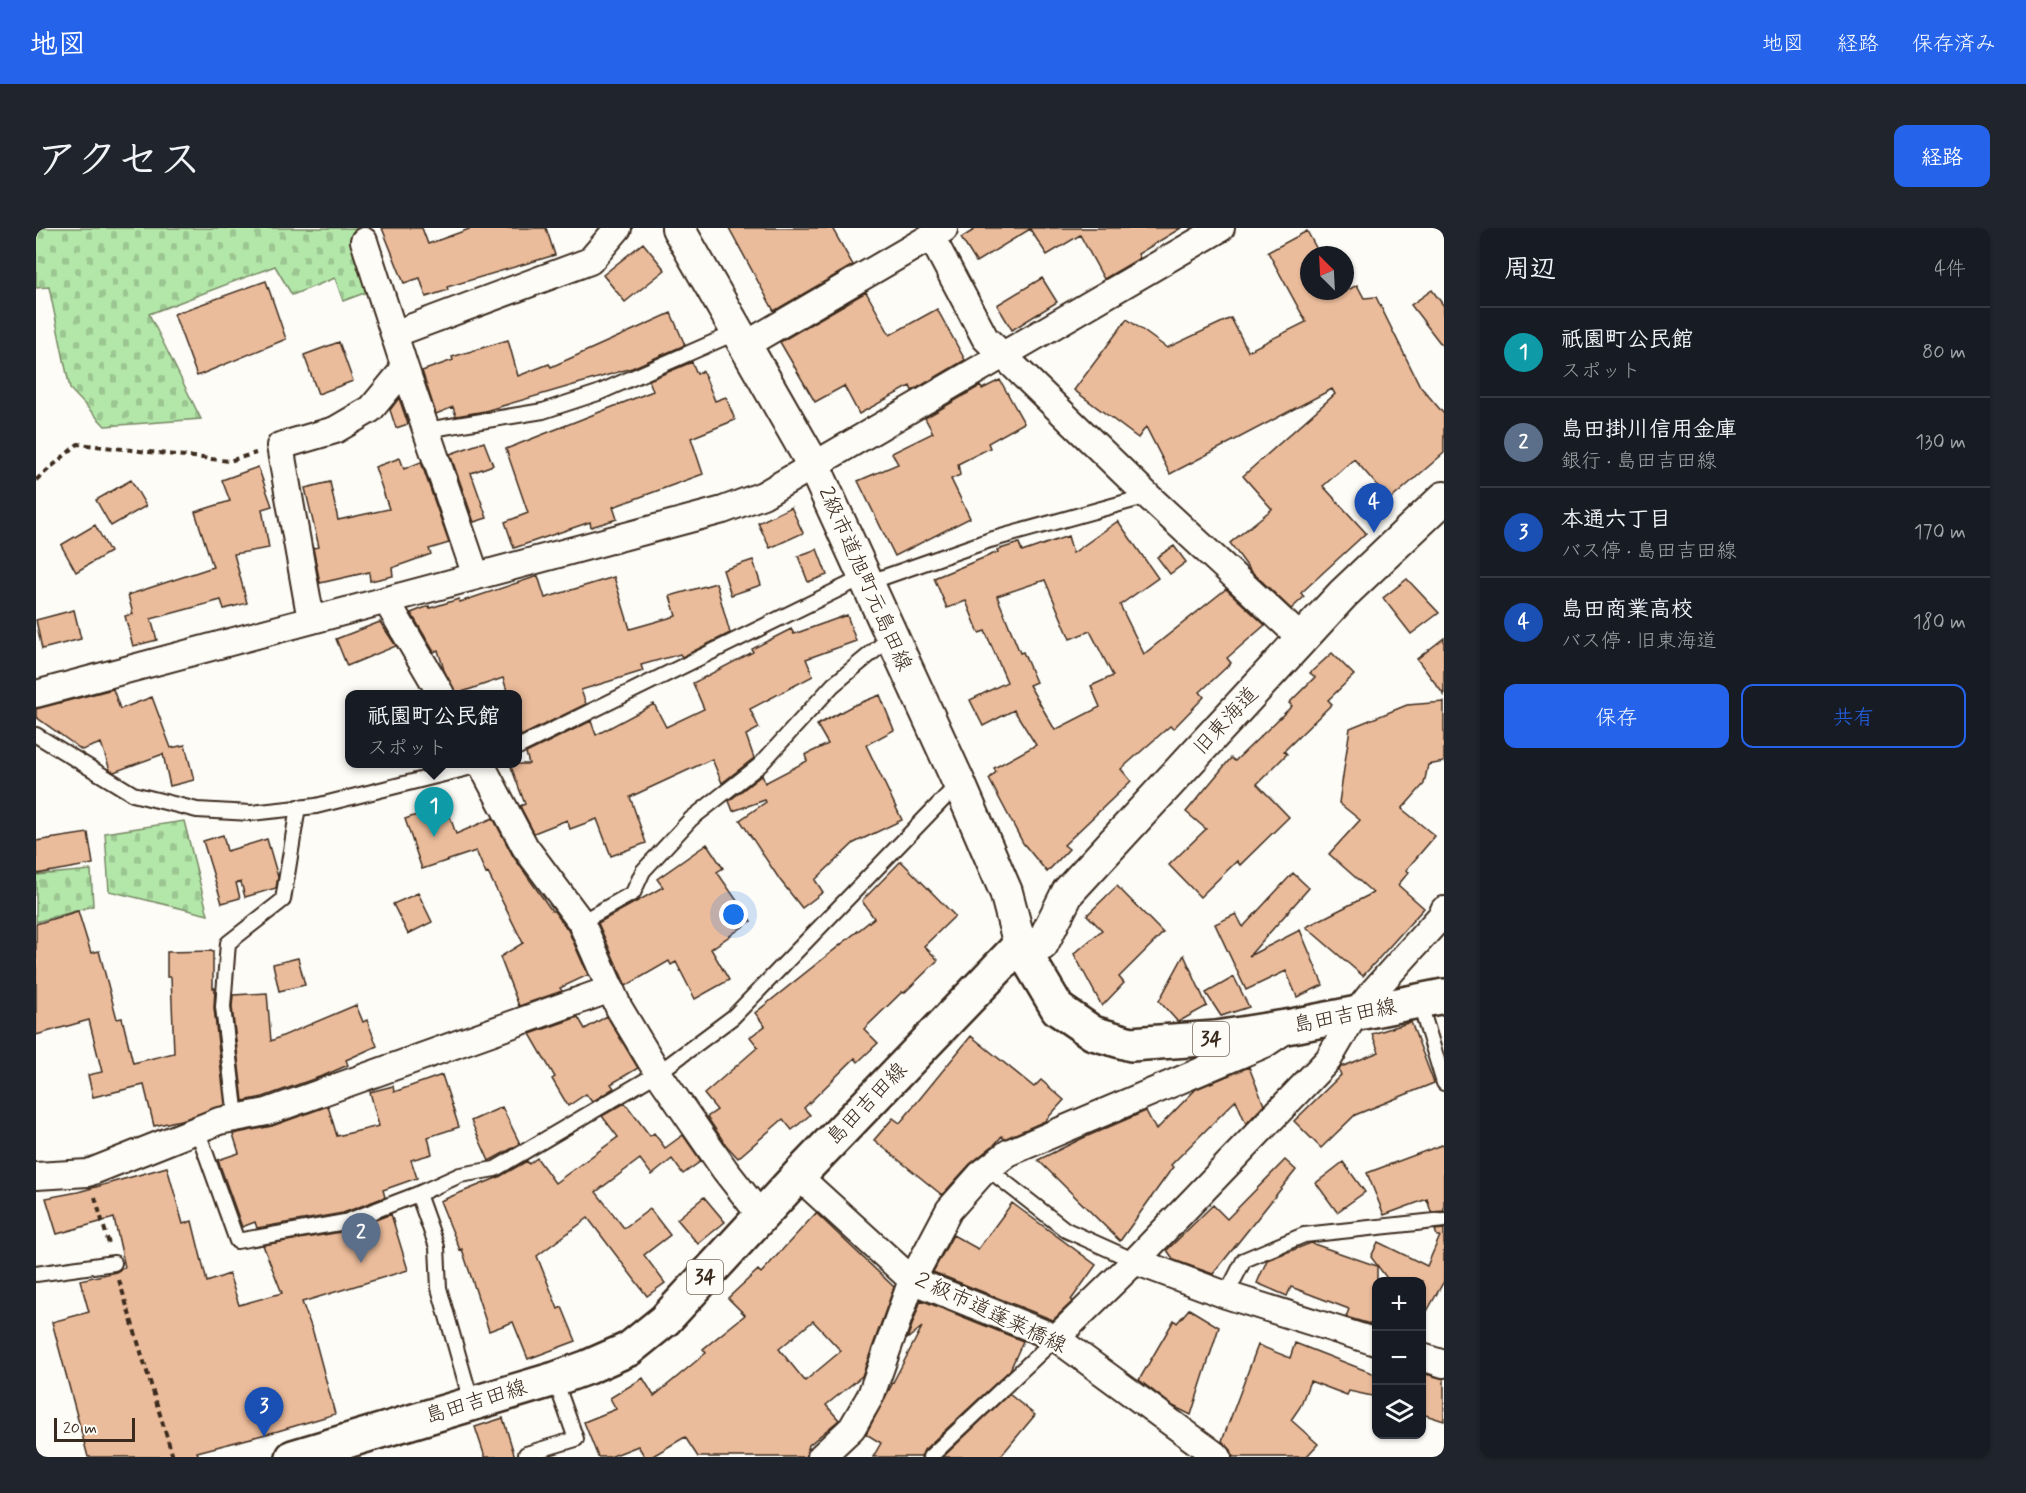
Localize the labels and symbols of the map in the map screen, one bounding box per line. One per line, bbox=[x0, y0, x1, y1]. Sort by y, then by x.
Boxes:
north arrow bbox=[1300, 246, 1354, 300]
street label: 2級市道旭町元島田線 bbox=[812, 482, 918, 676]
pin: 4 bbox=[1354, 484, 1394, 533]
street label: 旧東海道 bbox=[1187, 681, 1265, 761]
pin: 1 bbox=[414, 788, 454, 837]
your location bbox=[719, 900, 748, 929]
street label: 島田吉田線 bbox=[1291, 992, 1399, 1040]
road number: 34 bbox=[1193, 1022, 1229, 1056]
street label: 島田吉田線 bbox=[820, 1057, 914, 1151]
pin: 2 bbox=[342, 1214, 380, 1263]
road number: 34 bbox=[687, 1260, 723, 1294]
street label: ２級市道蓬莱橋線 bbox=[907, 1264, 1071, 1360]
street label: 島田吉田線 bbox=[422, 1373, 530, 1431]
pin: 3 bbox=[244, 1388, 284, 1437]
scale bar bbox=[54, 1415, 135, 1442]

